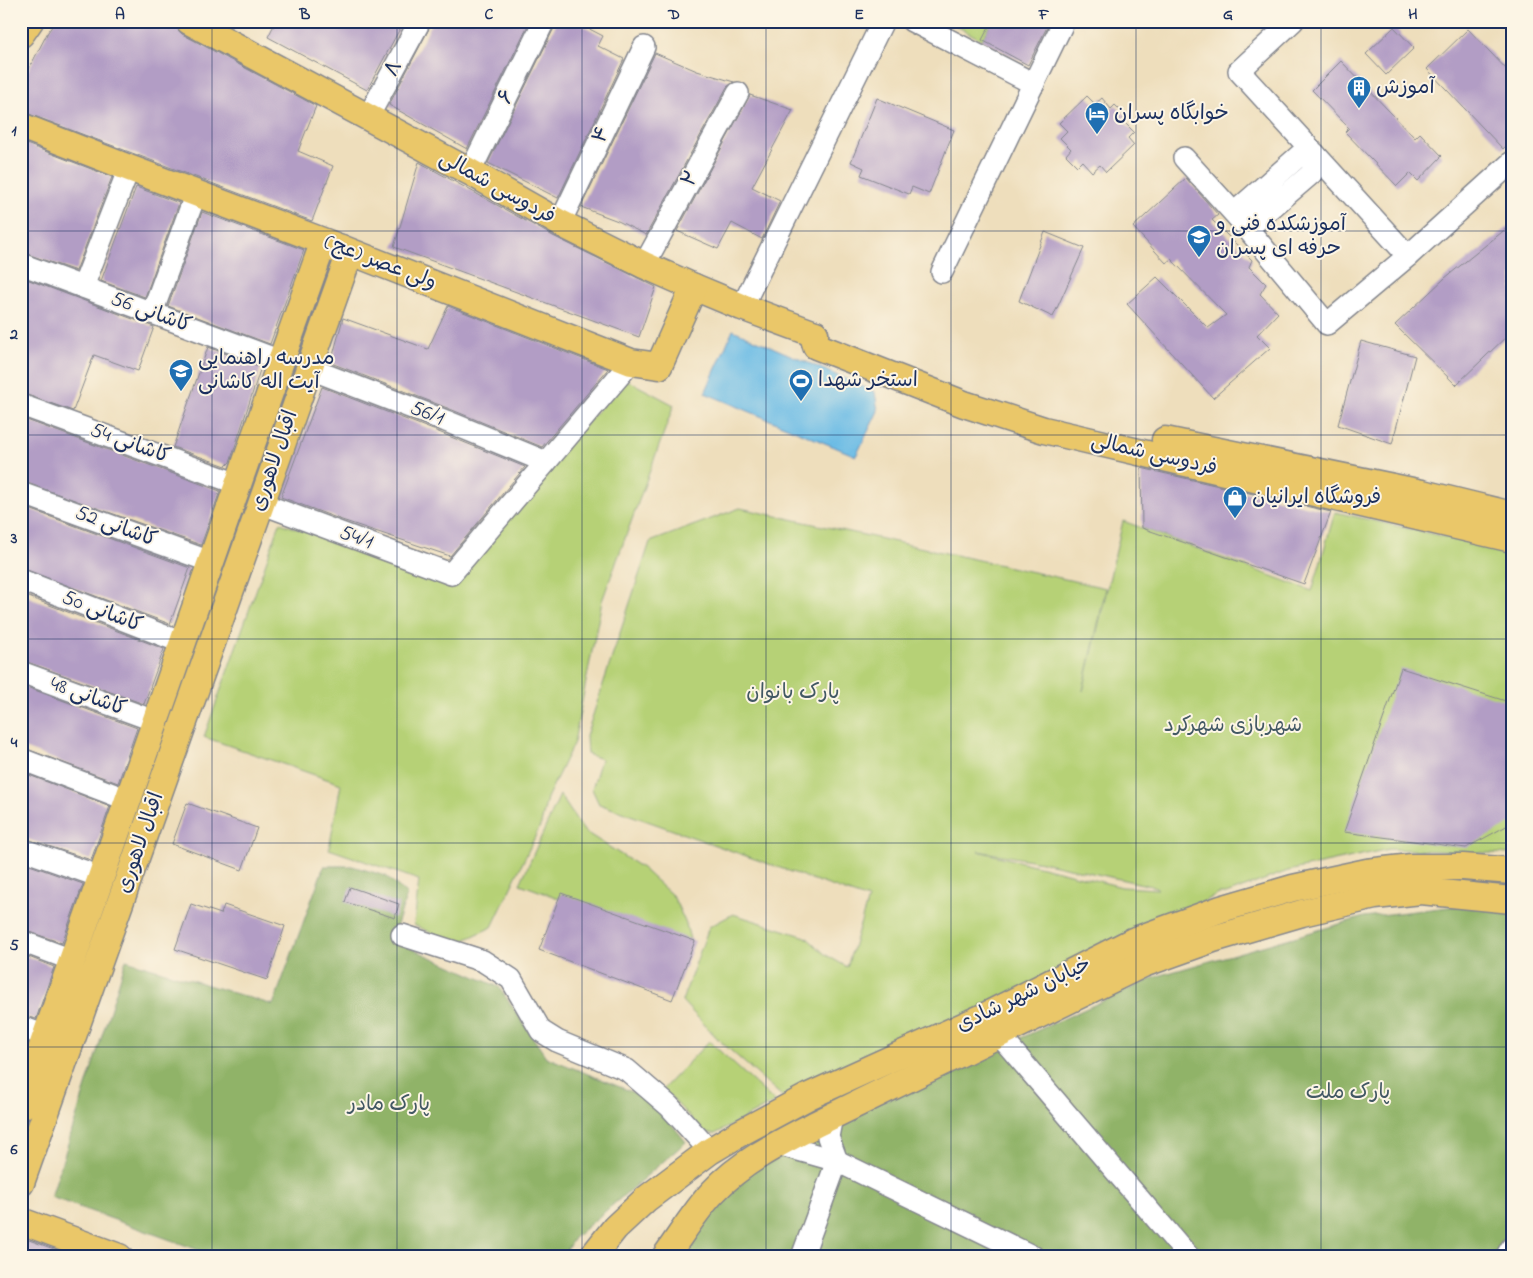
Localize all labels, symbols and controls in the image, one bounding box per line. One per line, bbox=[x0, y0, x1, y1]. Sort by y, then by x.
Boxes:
text: A bbox=[115, 3, 125, 27]
text: B bbox=[299, 3, 311, 27]
text: C bbox=[485, 3, 494, 27]
text: D bbox=[667, 3, 680, 27]
text: E bbox=[854, 3, 864, 27]
text: F bbox=[1038, 3, 1050, 27]
text: G bbox=[1223, 3, 1233, 27]
text: H bbox=[1408, 3, 1418, 27]
street label: ۸ bbox=[377, 55, 411, 83]
place label: آموزش bbox=[1376, 73, 1435, 103]
building icon: آموزش bbox=[1346, 75, 1372, 109]
street label: ۶ bbox=[491, 85, 523, 109]
place label: خوابگاه پسران bbox=[1114, 99, 1229, 129]
hotel icon: خوابگاه پسران bbox=[1084, 101, 1110, 135]
text: 1 bbox=[11, 119, 17, 143]
street label: ۴ bbox=[585, 122, 619, 148]
street label: فردوسی شمالی bbox=[433, 144, 561, 232]
street label: ۲ bbox=[674, 166, 708, 192]
place label: آموزشکده فنی و حرفه ای پسران bbox=[1214, 210, 1347, 264]
school or university icon: آموزشکده فنی و حرفه ای پسران bbox=[1186, 224, 1212, 258]
street label: ولی عصر (عج) bbox=[319, 228, 441, 298]
street label: کاشانی 56 bbox=[106, 285, 196, 341]
text: 2 bbox=[9, 323, 18, 347]
place label: مدرسه راهنمایی آیت اله کاشانی bbox=[198, 344, 335, 398]
school or university icon: مدرسه راهنمایی آیت اله کاشانی bbox=[168, 358, 194, 392]
place label: استخر شهدا bbox=[818, 366, 918, 396]
sports icon: استخر شهدا bbox=[788, 368, 814, 402]
street label: 56/1 bbox=[406, 394, 449, 434]
street label: اقبال لاهوری bbox=[244, 406, 306, 516]
street label: کاشانی 54 bbox=[86, 416, 174, 472]
street label: فردوسی شمالی bbox=[1088, 426, 1220, 484]
place label: فروشگاه ایرانیان bbox=[1252, 483, 1381, 513]
shop icon: فروشگاه ایرانیان bbox=[1222, 485, 1248, 519]
street label: کاشانی 52 bbox=[71, 498, 161, 556]
street label: 54/1 bbox=[335, 518, 377, 558]
text: 3 bbox=[10, 527, 18, 551]
street label: کاشانی 50 bbox=[58, 583, 146, 641]
street label: کاشانی 48 bbox=[46, 669, 130, 725]
park label: پارک بانوان bbox=[746, 678, 840, 708]
park label: شهربازی شهرکرد bbox=[1164, 711, 1302, 741]
text: 4 bbox=[10, 731, 18, 755]
street label: اقبال لاهوری bbox=[110, 788, 172, 898]
text: 5 bbox=[9, 934, 19, 958]
street label: خیابان شهر شادی bbox=[952, 949, 1096, 1041]
park label: پارک ملت bbox=[1306, 1078, 1390, 1108]
park label: پارک مادر bbox=[346, 1090, 430, 1120]
text: 6 bbox=[9, 1138, 18, 1162]

